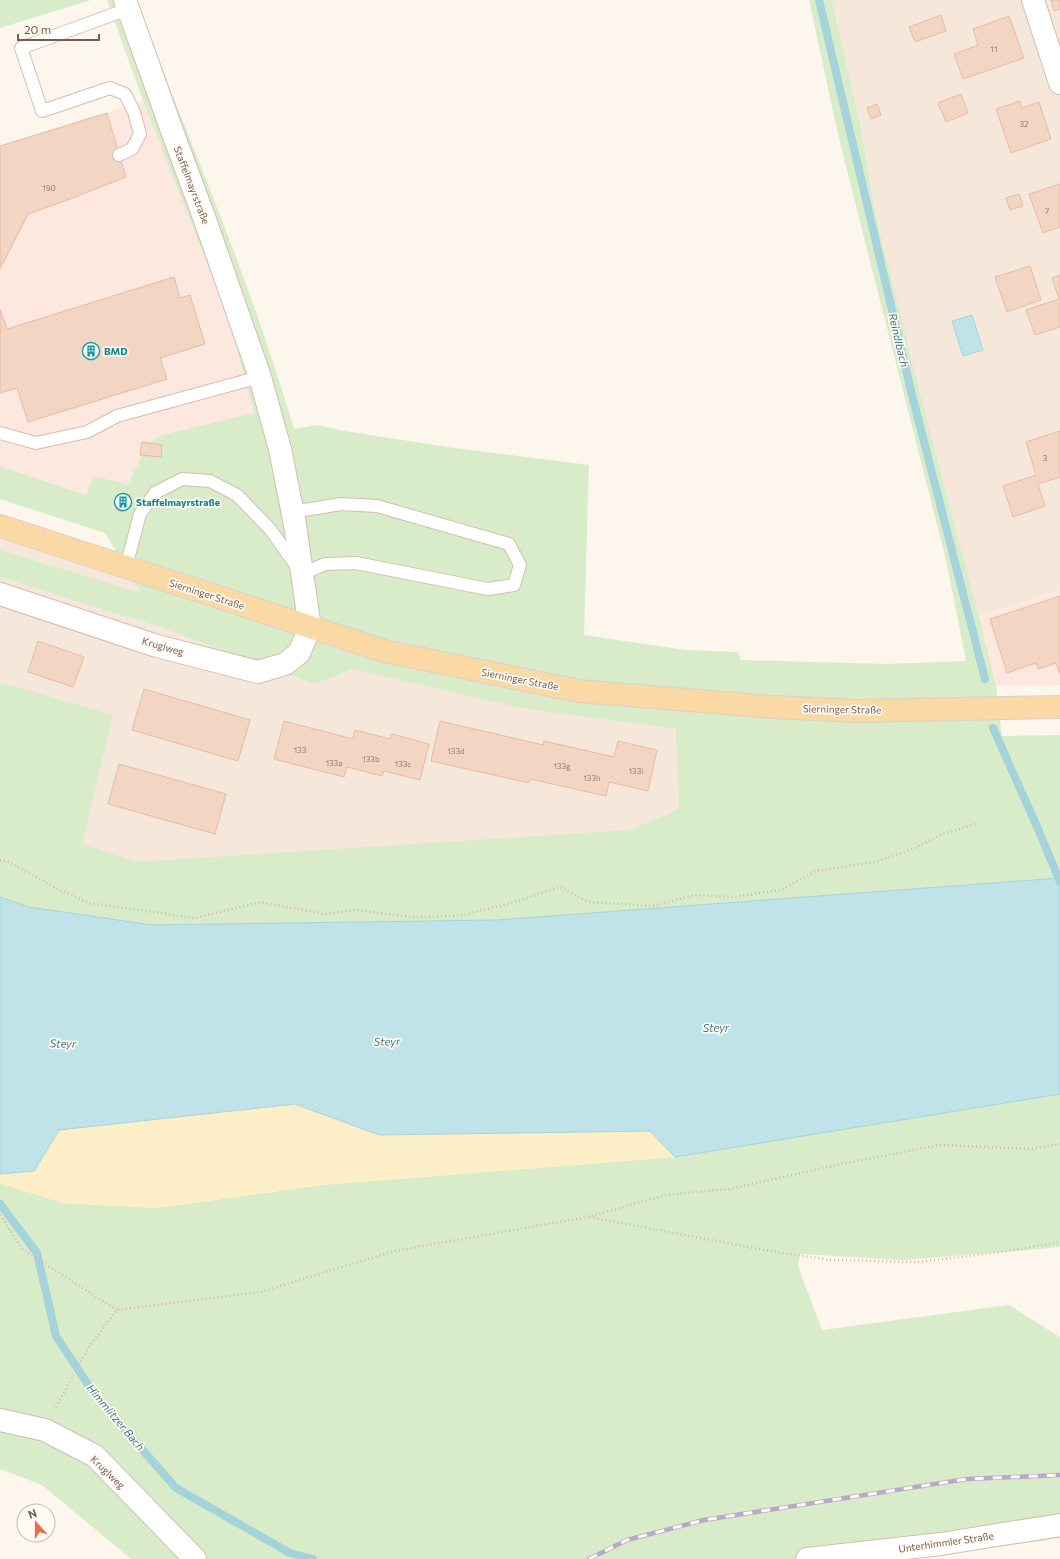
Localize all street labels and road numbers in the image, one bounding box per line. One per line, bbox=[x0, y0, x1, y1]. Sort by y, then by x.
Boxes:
street label: Staffelmayrstraße bbox=[172, 144, 212, 226]
street label: Sierninger Straße bbox=[168, 576, 246, 612]
street label: Kruglweg bbox=[141, 634, 186, 658]
street label: Sierninger Straße bbox=[480, 666, 560, 692]
street label: Sierninger Straße bbox=[803, 702, 881, 716]
street label: Kruglweg bbox=[88, 1453, 128, 1492]
street label: Unterhimmler Straße bbox=[898, 1529, 994, 1555]

